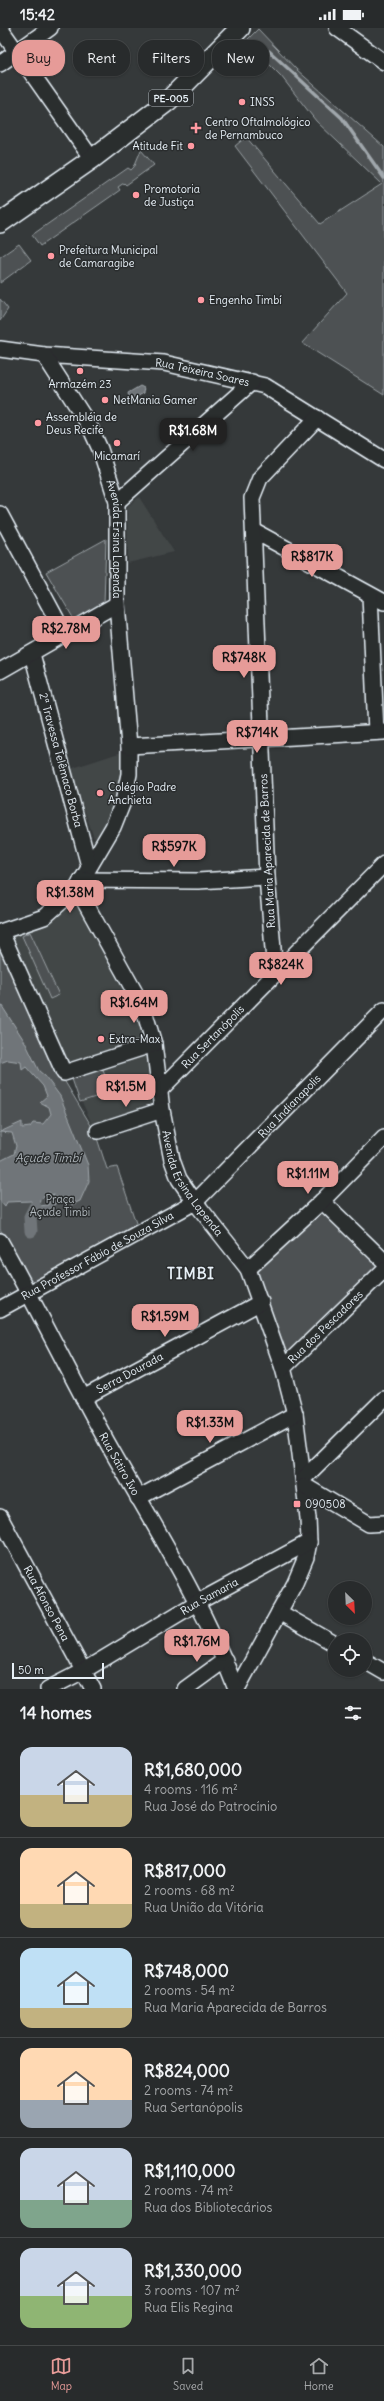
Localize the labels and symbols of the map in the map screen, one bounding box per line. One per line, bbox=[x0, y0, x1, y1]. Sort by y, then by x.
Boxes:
road number: PE-005 bbox=[149, 90, 193, 106]
place label: INSS bbox=[250, 95, 275, 109]
marker: INSS bbox=[237, 97, 247, 107]
place label: Centro Oftalmológico de Pernambuco bbox=[205, 115, 310, 142]
marker: Centro Oftalmológico de Pernambuco bbox=[190, 122, 202, 134]
place label: Atitude Fit bbox=[132, 139, 183, 153]
marker: Atitude Fit bbox=[186, 141, 196, 151]
place label: Promotoria de Justiça bbox=[144, 182, 200, 209]
marker: Promotoria de Justiça bbox=[131, 190, 141, 200]
place label: Prefeitura Municipal de Camaragibe bbox=[59, 243, 158, 270]
marker: Prefeitura Municipal de Camaragibe bbox=[46, 251, 56, 261]
place label: Engenho Timbí bbox=[209, 293, 282, 307]
marker: Engenho Timbí bbox=[196, 295, 206, 305]
street label: Rua Teixeira Soares bbox=[155, 355, 251, 389]
marker: Armazém 23 bbox=[75, 366, 85, 376]
place label: Armazém 23 bbox=[48, 377, 112, 391]
place label: NetMania Gamer bbox=[113, 393, 198, 407]
marker: NetMania Gamer bbox=[100, 395, 110, 405]
place label: Assembléia de Deus Recife bbox=[46, 410, 117, 437]
marker: Assembléia de Deus Recife bbox=[33, 418, 43, 428]
pin: R$1.68M bbox=[156, 418, 230, 452]
marker: Micamarí bbox=[112, 438, 122, 448]
place label: Micamarí bbox=[94, 449, 141, 463]
street label: Avenida Ersina Lapenda bbox=[103, 478, 124, 599]
pin: R$817K bbox=[279, 544, 345, 578]
pin: R$2.78M bbox=[29, 616, 103, 650]
pin: R$748K bbox=[211, 645, 277, 679]
street label: 2ª Travessa Telêmaco Borba bbox=[36, 691, 86, 829]
pin: R$714K bbox=[224, 720, 290, 754]
street label: Rua Maria Aparecida de Barros bbox=[256, 773, 278, 929]
place label: Colégio Padre Anchieta bbox=[108, 780, 176, 807]
marker: Colégio Padre Anchieta bbox=[95, 788, 105, 798]
pin: R$597K bbox=[141, 834, 207, 868]
pin: R$1.38M bbox=[33, 880, 107, 914]
pin: R$824K bbox=[248, 952, 314, 986]
pin: R$1.64M bbox=[97, 990, 171, 1024]
street label: Rua Sertanópolis bbox=[178, 1002, 247, 1071]
place label: Extra-Max bbox=[109, 1032, 161, 1046]
marker: Extra-Max bbox=[96, 1034, 106, 1044]
street label: Rua Indianapolis bbox=[255, 1071, 324, 1141]
pin: R$1.5M bbox=[93, 1074, 159, 1108]
street label: Avenida Ersina Lapenda bbox=[159, 1129, 226, 1239]
water label: Açude Timbí bbox=[15, 1150, 83, 1165]
pin: R$1.11M bbox=[271, 1161, 345, 1195]
park label: Praça Açude Timbi bbox=[30, 1192, 90, 1219]
street label: Rua Professor Fábio de Souza Silva bbox=[19, 1208, 176, 1303]
district label: TIMBI bbox=[167, 1264, 215, 1283]
street label: Rua dos Pescadores bbox=[285, 1287, 366, 1366]
pin: R$1.59M bbox=[128, 1304, 202, 1338]
street label: Serra Dourada bbox=[94, 1349, 165, 1396]
pin: R$1.33M bbox=[173, 1410, 247, 1444]
street label: Rua Sátiro Ivo bbox=[96, 1430, 143, 1498]
place label: 090508 bbox=[305, 1497, 346, 1511]
marker: 090508 bbox=[292, 1499, 302, 1509]
street label: Rua Afonso Pena bbox=[20, 1563, 73, 1643]
street label: Rua Samaria bbox=[178, 1575, 240, 1618]
north arrow bbox=[328, 1581, 372, 1625]
pin: R$1.76M bbox=[160, 1629, 234, 1663]
scale bar bbox=[12, 1661, 104, 1680]

